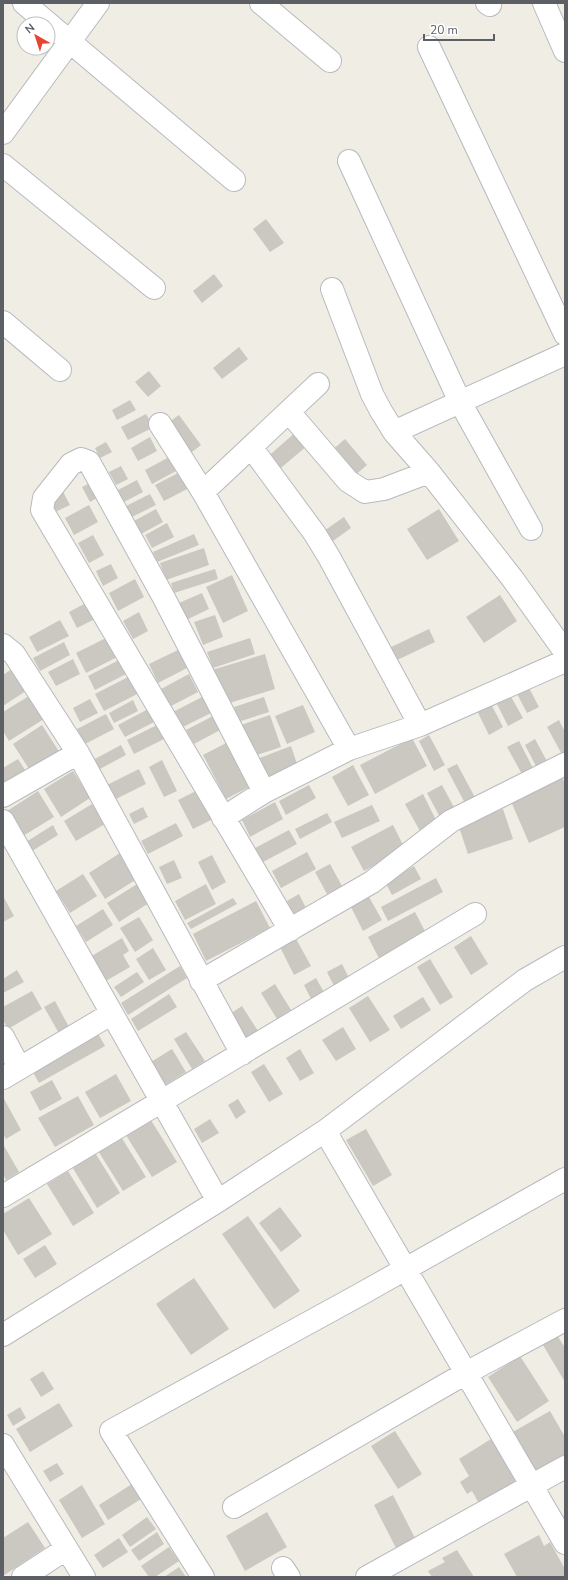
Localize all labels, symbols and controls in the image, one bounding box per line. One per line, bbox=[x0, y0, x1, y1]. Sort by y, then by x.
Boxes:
north arrow bbox=[16, 16, 56, 56]
scale bar bbox=[424, 16, 494, 42]
text: N bbox=[22, 20, 38, 37]
text: 20 m bbox=[430, 22, 458, 38]

